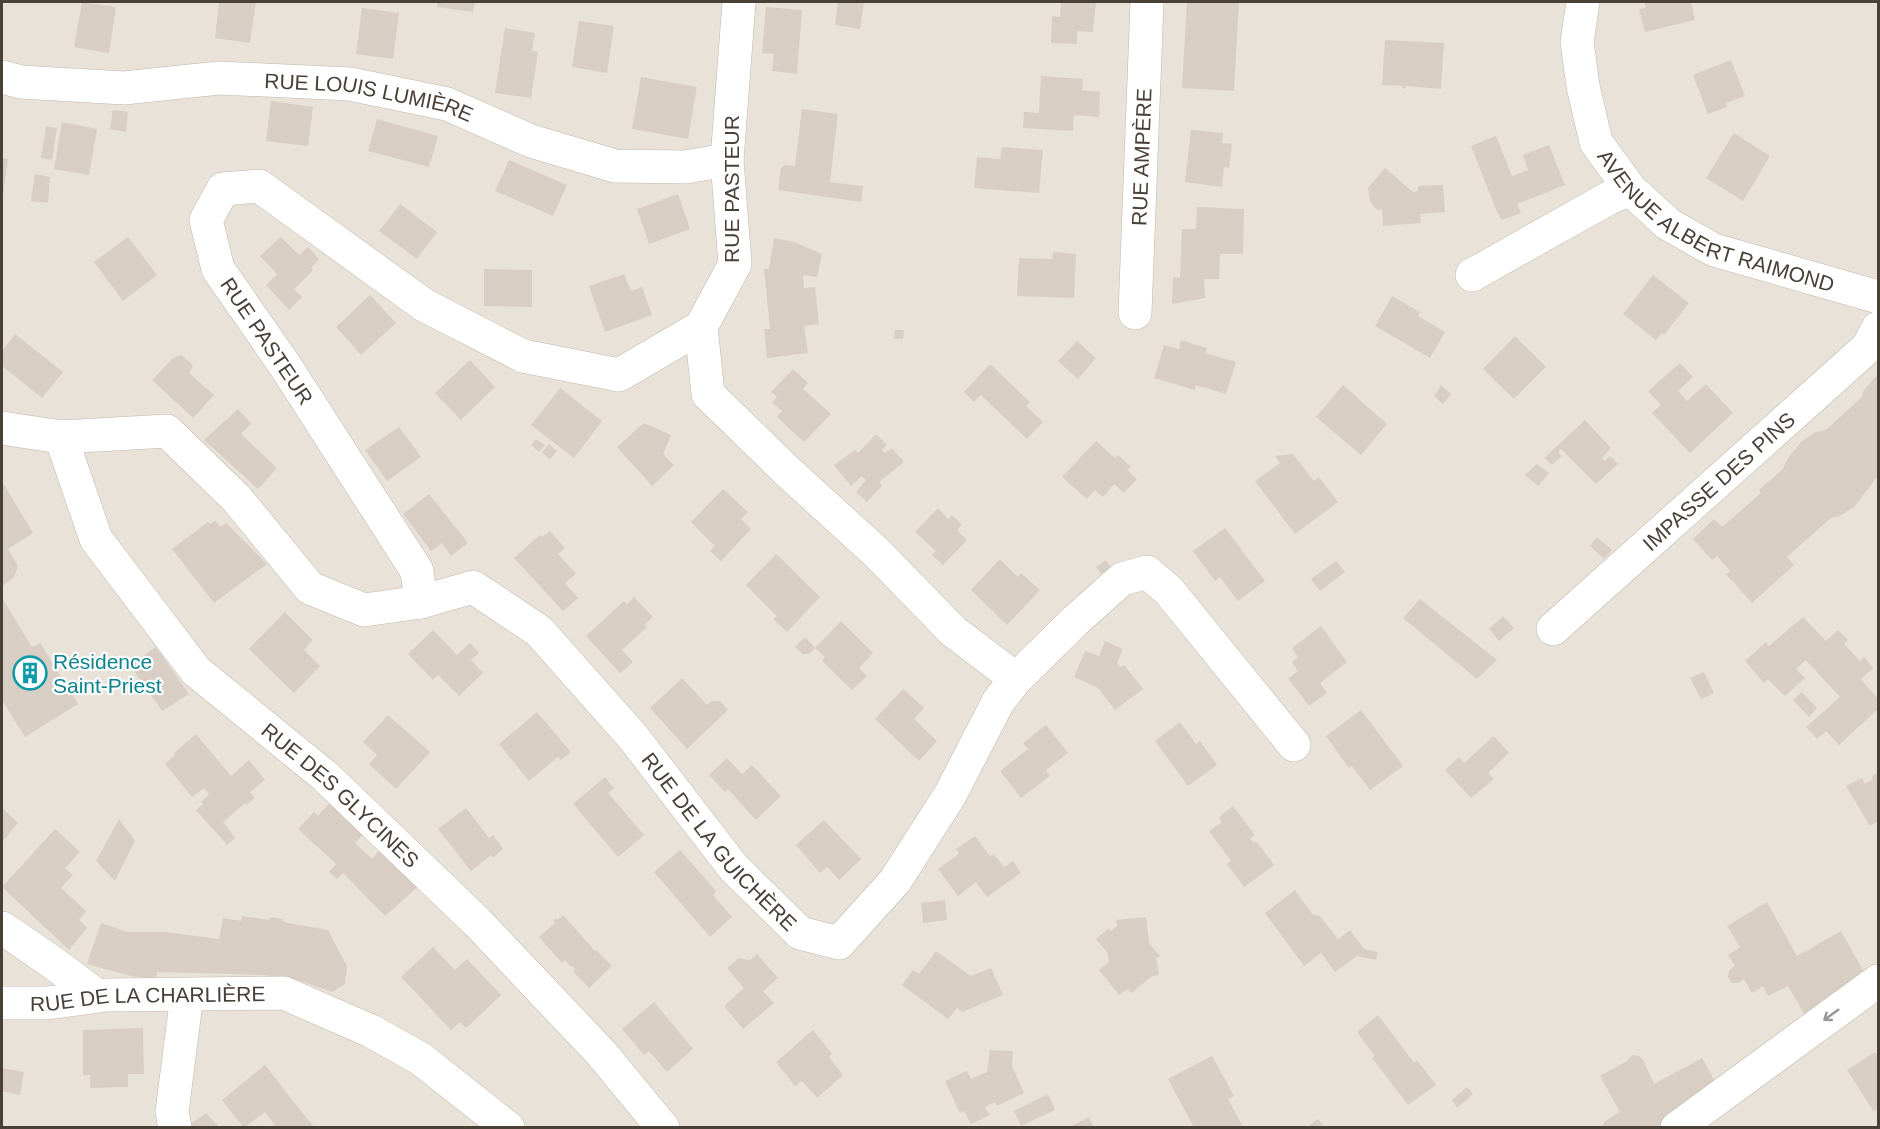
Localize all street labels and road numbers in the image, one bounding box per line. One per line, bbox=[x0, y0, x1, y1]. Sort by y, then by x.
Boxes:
street label: RUE LOUIS LUMIÈRE bbox=[264, 69, 477, 126]
street label: RUE AMPÈRE bbox=[1127, 88, 1155, 226]
street label: RUE PASTEUR bbox=[720, 115, 743, 263]
street label: AVENUE ALBERT RAIMOND bbox=[1594, 145, 1837, 295]
street label: RUE PASTEUR bbox=[216, 273, 318, 409]
street label: IMPASSE DES PINS bbox=[1638, 407, 1799, 555]
street label: RUE DES GLYCINES bbox=[257, 718, 424, 872]
street label: RUE DE LA GUICHÈRE bbox=[638, 748, 802, 935]
street label: RUE DE LA CHARLIÈRE bbox=[30, 982, 266, 1015]

